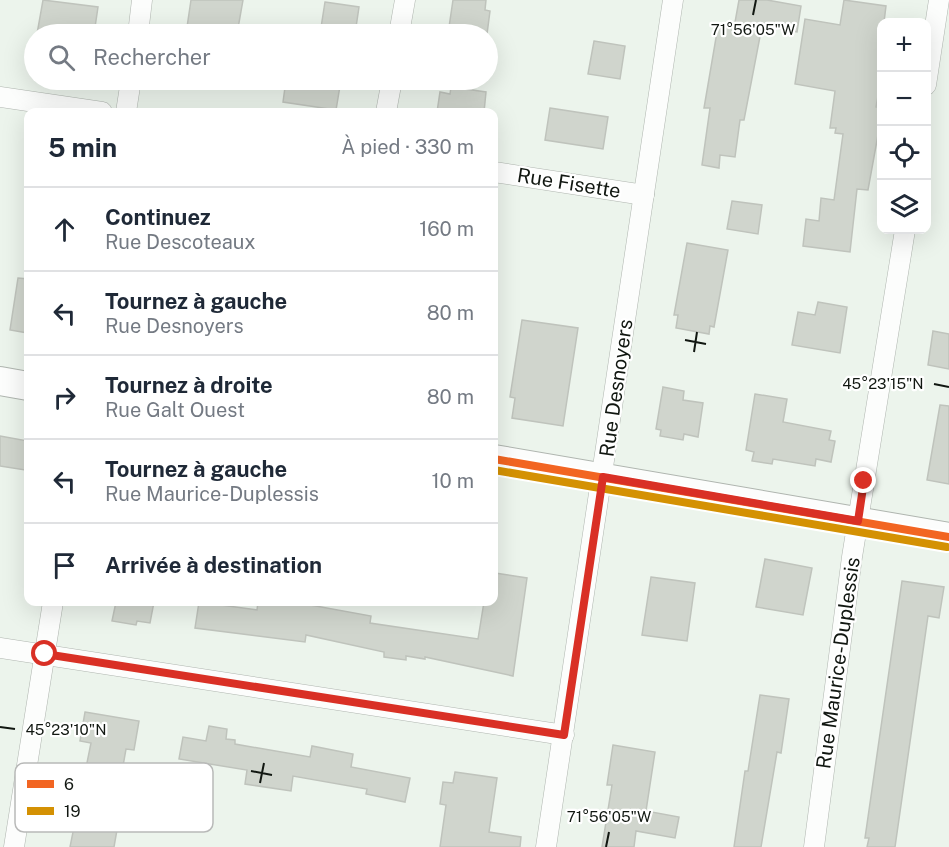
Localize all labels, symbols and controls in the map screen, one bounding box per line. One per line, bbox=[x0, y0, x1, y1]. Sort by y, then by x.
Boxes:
map controls bbox=[877, 18, 931, 234]
button: + bbox=[877, 18, 931, 72]
text: 71°56'05"W bbox=[711, 21, 795, 38]
search box bbox=[24, 24, 498, 90]
icon: search bbox=[45, 41, 78, 74]
text: Rechercher bbox=[93, 44, 211, 70]
button: − bbox=[877, 72, 931, 126]
button: locate bbox=[877, 126, 931, 180]
text: 5 min bbox=[48, 132, 117, 163]
text: À pied · 330 m bbox=[341, 135, 474, 159]
street label: Rue Fisette bbox=[516, 163, 622, 203]
button: layers bbox=[877, 180, 931, 234]
text: Continuez bbox=[105, 204, 211, 230]
icon: ahead bbox=[48, 213, 81, 246]
text: 160 m bbox=[419, 217, 474, 241]
text: Rue Descoteaux bbox=[105, 230, 256, 254]
text: Tournez à gauche bbox=[105, 288, 287, 314]
icon: left bbox=[48, 297, 81, 330]
text: 80 m bbox=[427, 301, 474, 325]
text: Rue Desnoyers bbox=[105, 314, 244, 338]
street label: Rue Desnoyers bbox=[594, 318, 638, 458]
text: Tournez à droite bbox=[105, 372, 273, 398]
text: 45°23'15"N bbox=[842, 375, 924, 392]
icon: right bbox=[48, 381, 81, 414]
text: 80 m bbox=[427, 385, 474, 409]
text: Rue Galt Ouest bbox=[105, 398, 245, 422]
text: Tournez à gauche bbox=[105, 456, 287, 482]
icon: left bbox=[48, 465, 81, 498]
route end bbox=[850, 467, 876, 493]
text: 10 m bbox=[431, 469, 474, 493]
text: Rue Maurice-Duplessis bbox=[105, 482, 319, 506]
icon: arrive bbox=[48, 549, 81, 582]
text: Arrivée à destination bbox=[105, 552, 322, 578]
street label: Rue Maurice-Duplessis bbox=[811, 555, 865, 771]
route start bbox=[31, 640, 57, 666]
text: 45°23'10"N bbox=[26, 721, 106, 738]
legend bbox=[15, 763, 213, 832]
text: 6 bbox=[64, 775, 74, 794]
text: 19 bbox=[64, 802, 81, 821]
text: 71°56'05"W bbox=[567, 808, 651, 825]

